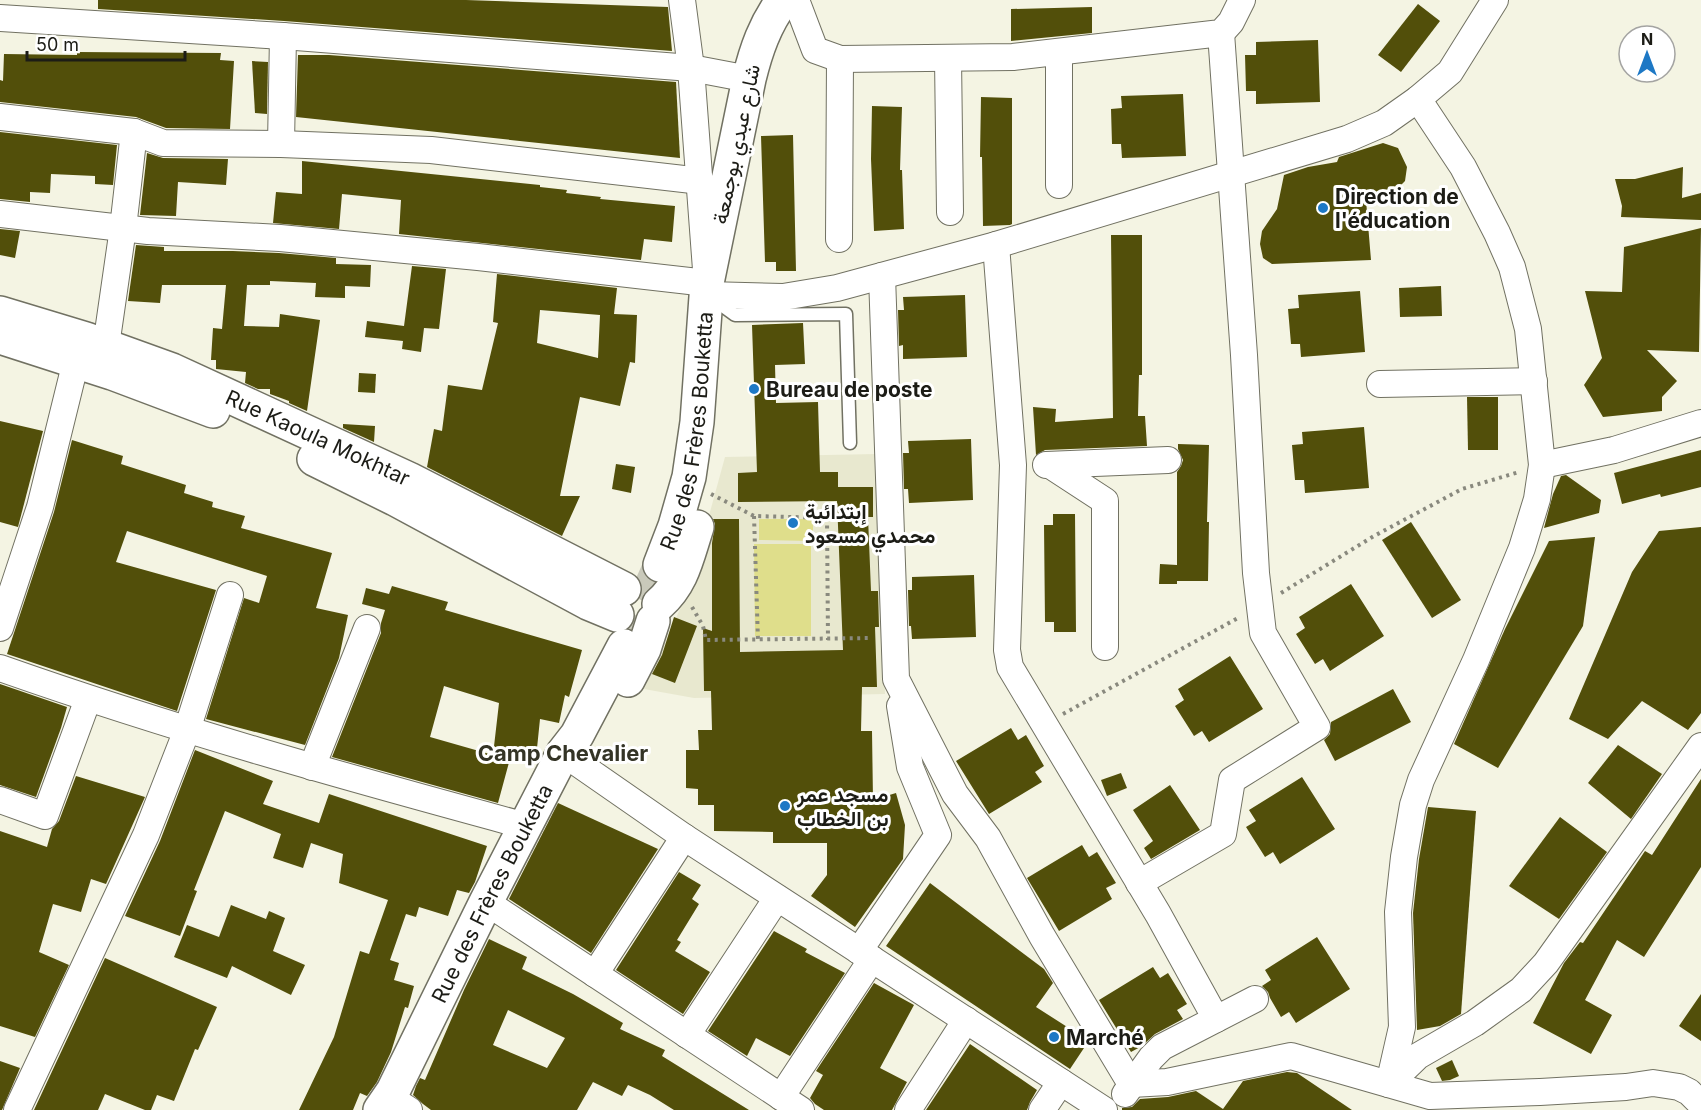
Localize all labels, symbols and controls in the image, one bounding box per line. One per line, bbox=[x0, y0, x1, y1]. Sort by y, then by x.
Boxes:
scale bar bbox=[27, 24, 184, 62]
north arrow bbox=[1617, 24, 1677, 84]
text: N bbox=[1641, 29, 1653, 49]
text: 50 m bbox=[36, 34, 79, 55]
street label: شارع عبدي بوجمعة bbox=[707, 62, 770, 227]
place label: Direction de l'éducation bbox=[1335, 184, 1459, 233]
marker: Direction de l'éducation bbox=[1316, 201, 1330, 215]
street label: Rue des Frères Bouketta bbox=[654, 311, 717, 554]
place label: Bureau de poste bbox=[766, 377, 933, 402]
marker: Bureau de poste bbox=[747, 382, 761, 396]
street label: Rue Kaoula Mokhtar bbox=[222, 384, 414, 490]
place label: إبتدائية محمدي مسعود bbox=[805, 499, 935, 553]
marker: إبتدائية محمدي مسعود bbox=[786, 516, 800, 530]
district label: Camp Chevalier bbox=[478, 740, 648, 766]
street label: Rue des Frères Bouketta bbox=[426, 780, 557, 1007]
place label: مسجد عمر بن الخطاب bbox=[796, 782, 889, 831]
marker: مسجد عمر بن الخطاب bbox=[778, 799, 792, 813]
place label: Marché bbox=[1066, 1025, 1144, 1050]
marker: Marché bbox=[1047, 1030, 1061, 1044]

